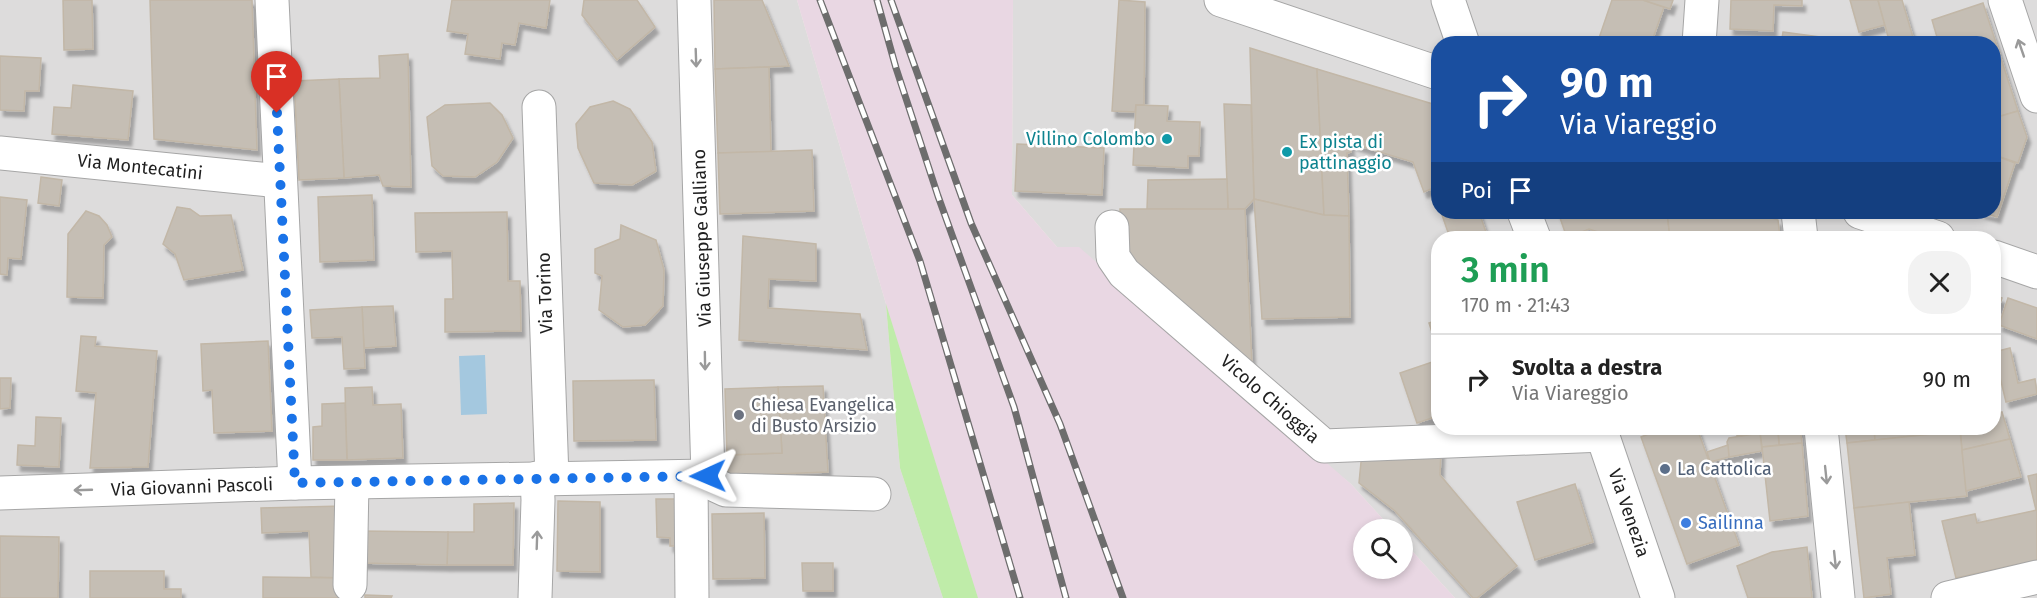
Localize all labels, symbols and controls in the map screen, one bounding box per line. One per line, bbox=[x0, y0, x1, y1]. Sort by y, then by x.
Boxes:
one-way arrow bbox=[2015, 39, 2026, 58]
one-way arrow bbox=[691, 48, 702, 68]
pin bbox=[251, 51, 302, 113]
text: 90 m bbox=[1560, 58, 1654, 108]
icon: arrive bbox=[260, 60, 293, 93]
icon: right bbox=[1461, 60, 1539, 138]
text: Via Viareggio bbox=[1560, 109, 1718, 141]
place label: Villino Colombo bbox=[1026, 128, 1155, 150]
place label: Ex pista di pattinaggio bbox=[1299, 131, 1392, 174]
marker: Villino Colombo bbox=[1160, 132, 1174, 146]
marker: Ex pista di pattinaggio bbox=[1280, 145, 1294, 159]
street label: Via Montecatini bbox=[76, 149, 204, 185]
street label: Via Giuseppe Galliano bbox=[688, 149, 716, 327]
icon: arrive bbox=[1504, 174, 1537, 207]
text: Poi bbox=[1461, 177, 1492, 204]
text: 3 min bbox=[1461, 248, 1550, 292]
button: close bbox=[1908, 251, 1971, 314]
street label: Via Torino bbox=[533, 252, 557, 334]
text: 170 m · 21:43 bbox=[1461, 293, 1570, 317]
one-way arrow bbox=[699, 350, 711, 370]
street label: Vicolo Chioggia bbox=[1216, 350, 1324, 448]
text: Svolta a destra bbox=[1512, 354, 1662, 381]
icon: right bbox=[1461, 363, 1494, 396]
text: 90 m bbox=[1922, 366, 1971, 393]
text: Via Viareggio bbox=[1512, 381, 1629, 405]
place label: Chiesa Evangelica di Busto Arsizio bbox=[751, 394, 895, 437]
marker: Chiesa Evangelica di Busto Arsizio bbox=[732, 408, 746, 422]
position arrow bbox=[676, 444, 740, 508]
place label: La Cattolica bbox=[1677, 458, 1772, 480]
marker: La Cattolica bbox=[1658, 462, 1672, 476]
one-way arrow bbox=[1821, 464, 1832, 484]
street label: Via Venezia bbox=[1604, 466, 1654, 560]
street label: Via Giovanni Pascoli bbox=[110, 473, 274, 501]
one-way arrow bbox=[73, 485, 93, 496]
place label: Sailinna bbox=[1698, 512, 1764, 534]
marker: Sailinna bbox=[1679, 516, 1693, 530]
map controls bbox=[1353, 519, 1413, 579]
button: search bbox=[1353, 519, 1413, 579]
one-way arrow bbox=[531, 530, 543, 550]
one-way arrow bbox=[1829, 549, 1840, 569]

